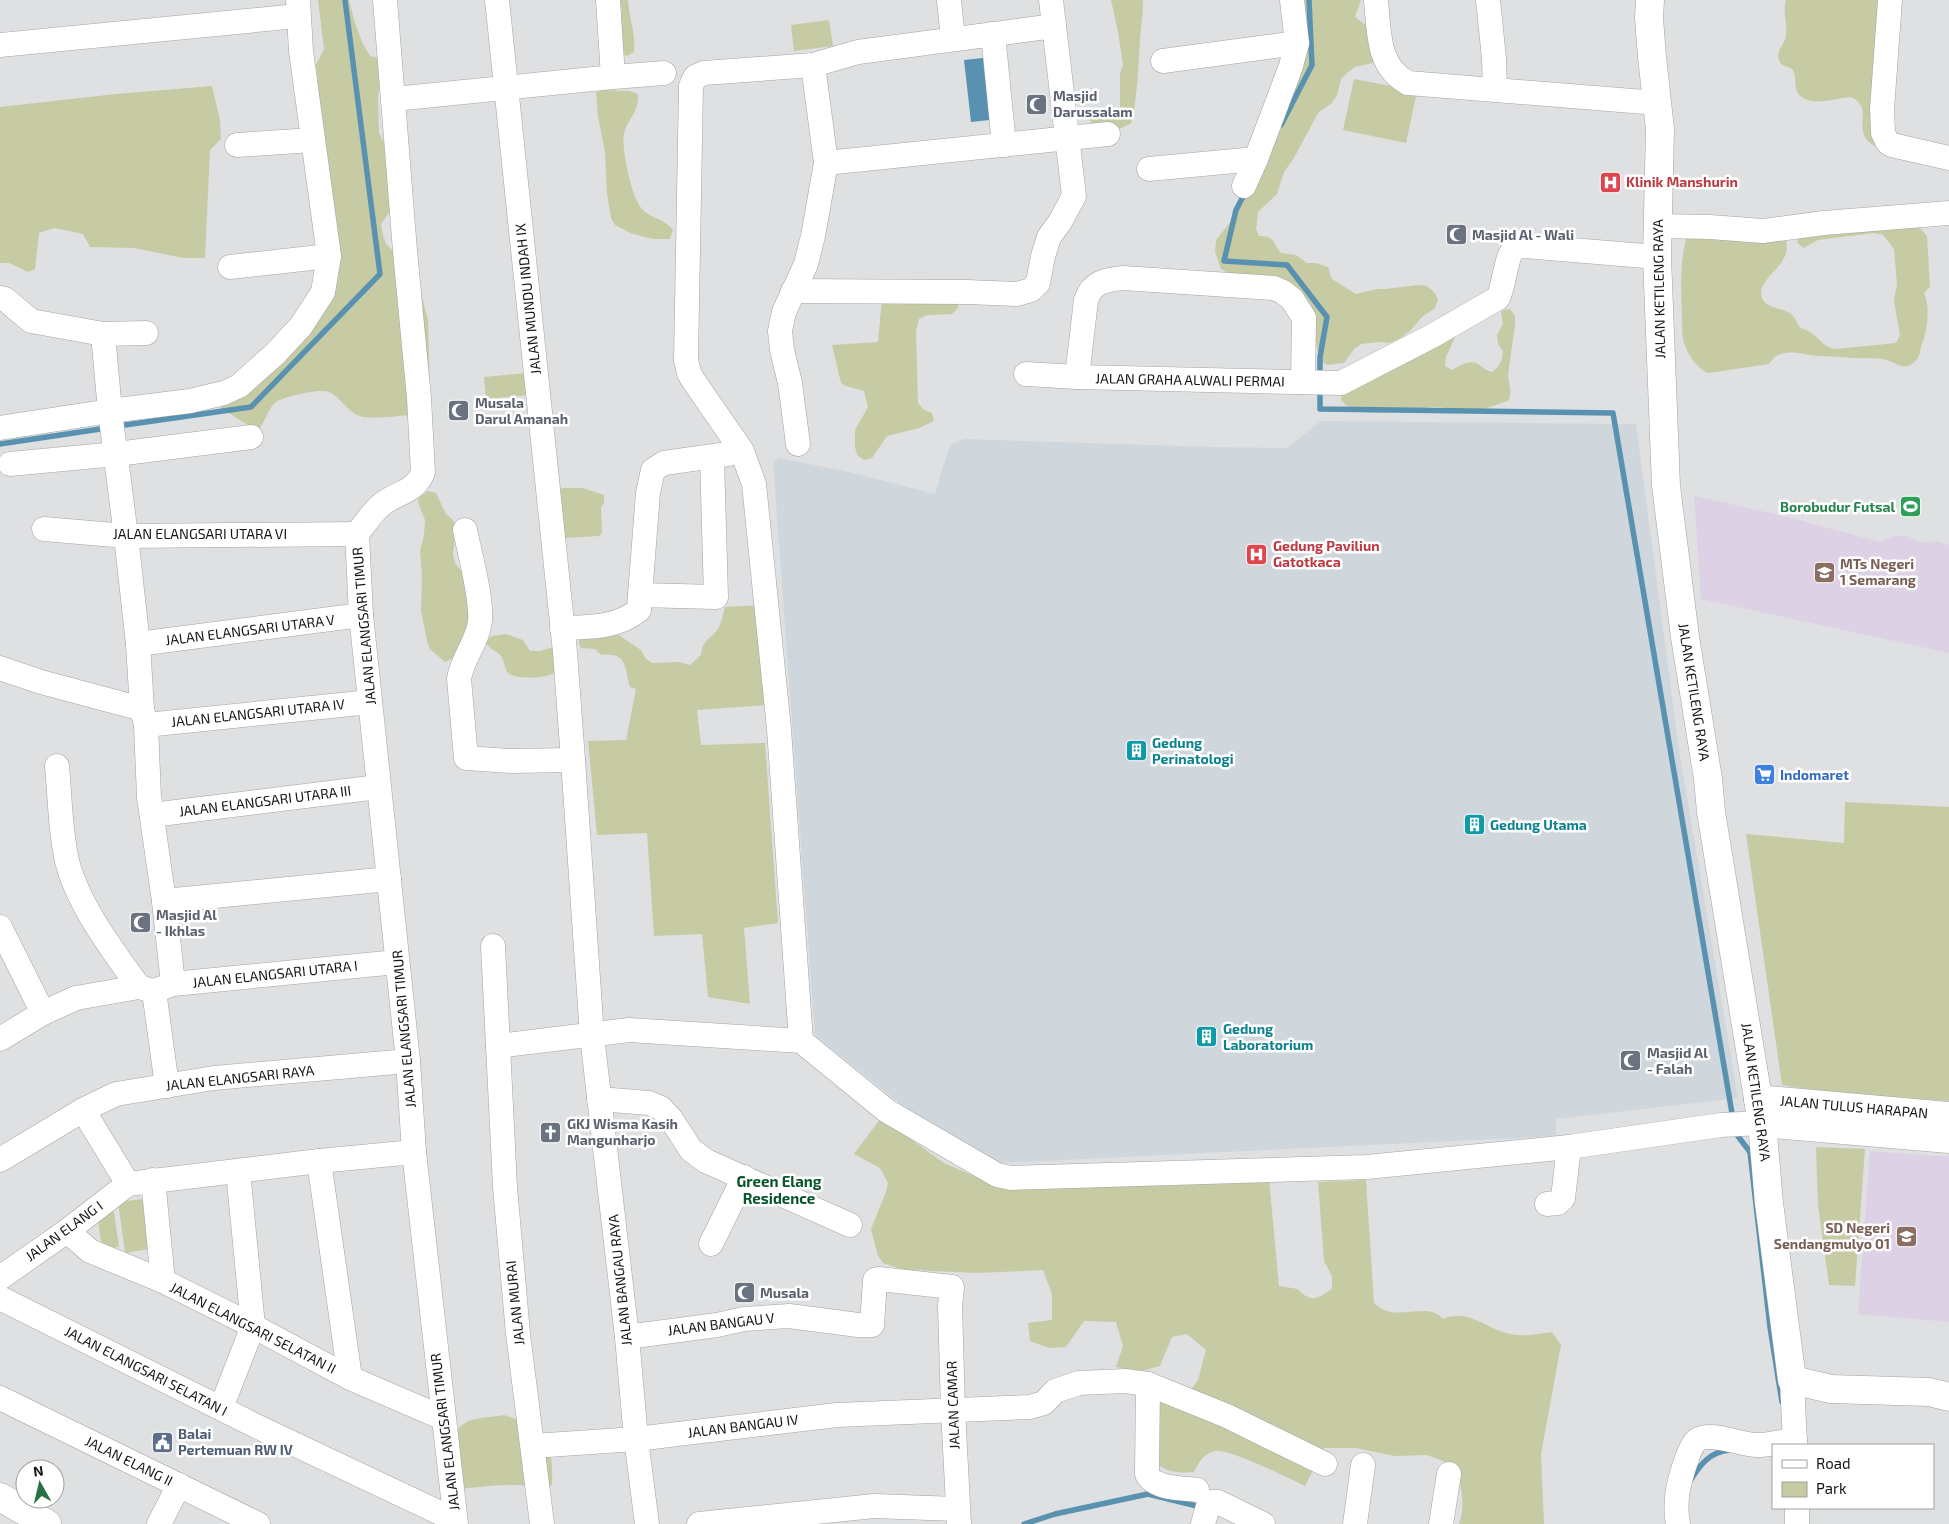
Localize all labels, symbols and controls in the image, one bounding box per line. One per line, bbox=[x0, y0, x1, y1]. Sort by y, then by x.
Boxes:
place label: Masjid Darussalam bbox=[1053, 87, 1133, 120]
mosque icon: Masjid Darussalam bbox=[1025, 92, 1049, 116]
hospital icon: Klinik Manshurin bbox=[1598, 170, 1622, 194]
place label: Klinik Manshurin bbox=[1626, 173, 1738, 190]
street label: JALAN KETILENG RAYA bbox=[1649, 219, 1668, 359]
street label: JALAN MUNDU INDAH IX bbox=[511, 222, 544, 375]
mosque icon: Masjid Al - Wali bbox=[1444, 223, 1468, 247]
place label: Masjid Al - Wali bbox=[1472, 226, 1574, 243]
street label: JALAN GRAHA ALWALI PERMAI bbox=[1095, 369, 1285, 390]
place label: Musala Darul Amanah bbox=[475, 394, 568, 427]
mosque icon: Musala Darul Amanah bbox=[447, 399, 471, 423]
sports icon: Borobudur Futsal bbox=[1899, 495, 1923, 519]
place label: Borobudur Futsal bbox=[1780, 498, 1895, 515]
street label: JALAN ELANGSARI UTARA VI bbox=[113, 525, 287, 542]
place label: Gedung Paviliun Gatotkaca bbox=[1273, 537, 1380, 570]
hospital icon: Gedung Paviliun Gatotkaca bbox=[1245, 542, 1269, 566]
street label: JALAN ELANGSARI TIMUR bbox=[348, 546, 379, 706]
place label: MTs Negeri 1 Semarang bbox=[1840, 555, 1916, 588]
school or university icon: MTs Negeri 1 Semarang bbox=[1812, 560, 1836, 584]
street label: JALAN ELANGSARI UTARA V bbox=[164, 611, 336, 648]
street label: JALAN KETILENG RAYA bbox=[1675, 622, 1714, 762]
street label: JALAN ELANGSARI UTARA IV bbox=[170, 695, 346, 730]
place label: Gedung Perinatologi bbox=[1152, 734, 1234, 767]
building icon: Gedung Perinatologi bbox=[1124, 739, 1148, 763]
supermarket icon: Indomaret bbox=[1752, 763, 1776, 787]
place label: Indomaret bbox=[1780, 766, 1849, 783]
street label: JALAN ELANGSARI UTARA III bbox=[178, 782, 352, 819]
building icon: Gedung Utama bbox=[1462, 813, 1486, 837]
place label: Gedung Utama bbox=[1490, 816, 1587, 833]
place label: Masjid Al - Ikhlas bbox=[156, 906, 217, 939]
mosque icon: Masjid Al - Ikhlas bbox=[128, 911, 152, 935]
street label: JALAN ELANGSARI TIMUR bbox=[388, 949, 419, 1109]
street label: JALAN ELANGSARI UTARA I bbox=[192, 956, 358, 991]
place label: Gedung Laboratorium bbox=[1223, 1020, 1313, 1053]
street label: JALAN KETILENG RAYA bbox=[1738, 1022, 1775, 1162]
building icon: Gedung Laboratorium bbox=[1195, 1025, 1219, 1049]
place label: Masjid Al - Falah bbox=[1647, 1044, 1708, 1077]
mosque icon: Masjid Al - Falah bbox=[1619, 1049, 1643, 1073]
street label: JALAN ELANGSARI RAYA bbox=[165, 1061, 315, 1094]
street label: JALAN TULUS HARAPAN bbox=[1779, 1092, 1929, 1121]
place label: GKJ Wisma Kasih Mangunharjo bbox=[567, 1115, 678, 1148]
church icon: GKJ Wisma Kasih Mangunharjo bbox=[539, 1120, 563, 1144]
district label: Green Elang Residence bbox=[736, 1172, 822, 1207]
street label: JALAN ELANG I bbox=[22, 1197, 106, 1264]
street label: JALAN BANGAU RAYA bbox=[604, 1213, 635, 1347]
place label: SD Negeri Sendangmulyo 01 bbox=[1774, 1219, 1890, 1252]
school or university icon: SD Negeri Sendangmulyo 01 bbox=[1894, 1224, 1918, 1248]
street label: JALAN MURAI bbox=[502, 1260, 527, 1346]
street label: JALAN ELANGSARI SELATAN II bbox=[167, 1278, 339, 1377]
mosque icon: Musala bbox=[732, 1281, 756, 1305]
place label: Musala bbox=[760, 1284, 809, 1301]
street label: JALAN BANGAU V bbox=[666, 1308, 776, 1339]
street label: JALAN ELANGSARI SELATAN I bbox=[62, 1322, 230, 1419]
street label: JALAN ELANGSARI TIMUR bbox=[426, 1352, 463, 1512]
street label: JALAN CAMAR bbox=[942, 1360, 963, 1450]
street label: JALAN BANGAU IV bbox=[686, 1410, 800, 1441]
place label: Balai Pertemuan RW IV bbox=[178, 1425, 293, 1458]
public building icon: Balai Pertemuan RW IV bbox=[150, 1430, 174, 1454]
street label: JALAN ELANG II bbox=[83, 1432, 176, 1489]
legend bbox=[1772, 1444, 1934, 1509]
text: Road bbox=[1816, 1454, 1851, 1472]
north arrow bbox=[15, 1459, 65, 1509]
text: N bbox=[32, 1462, 44, 1480]
text: Park bbox=[1816, 1479, 1847, 1497]

